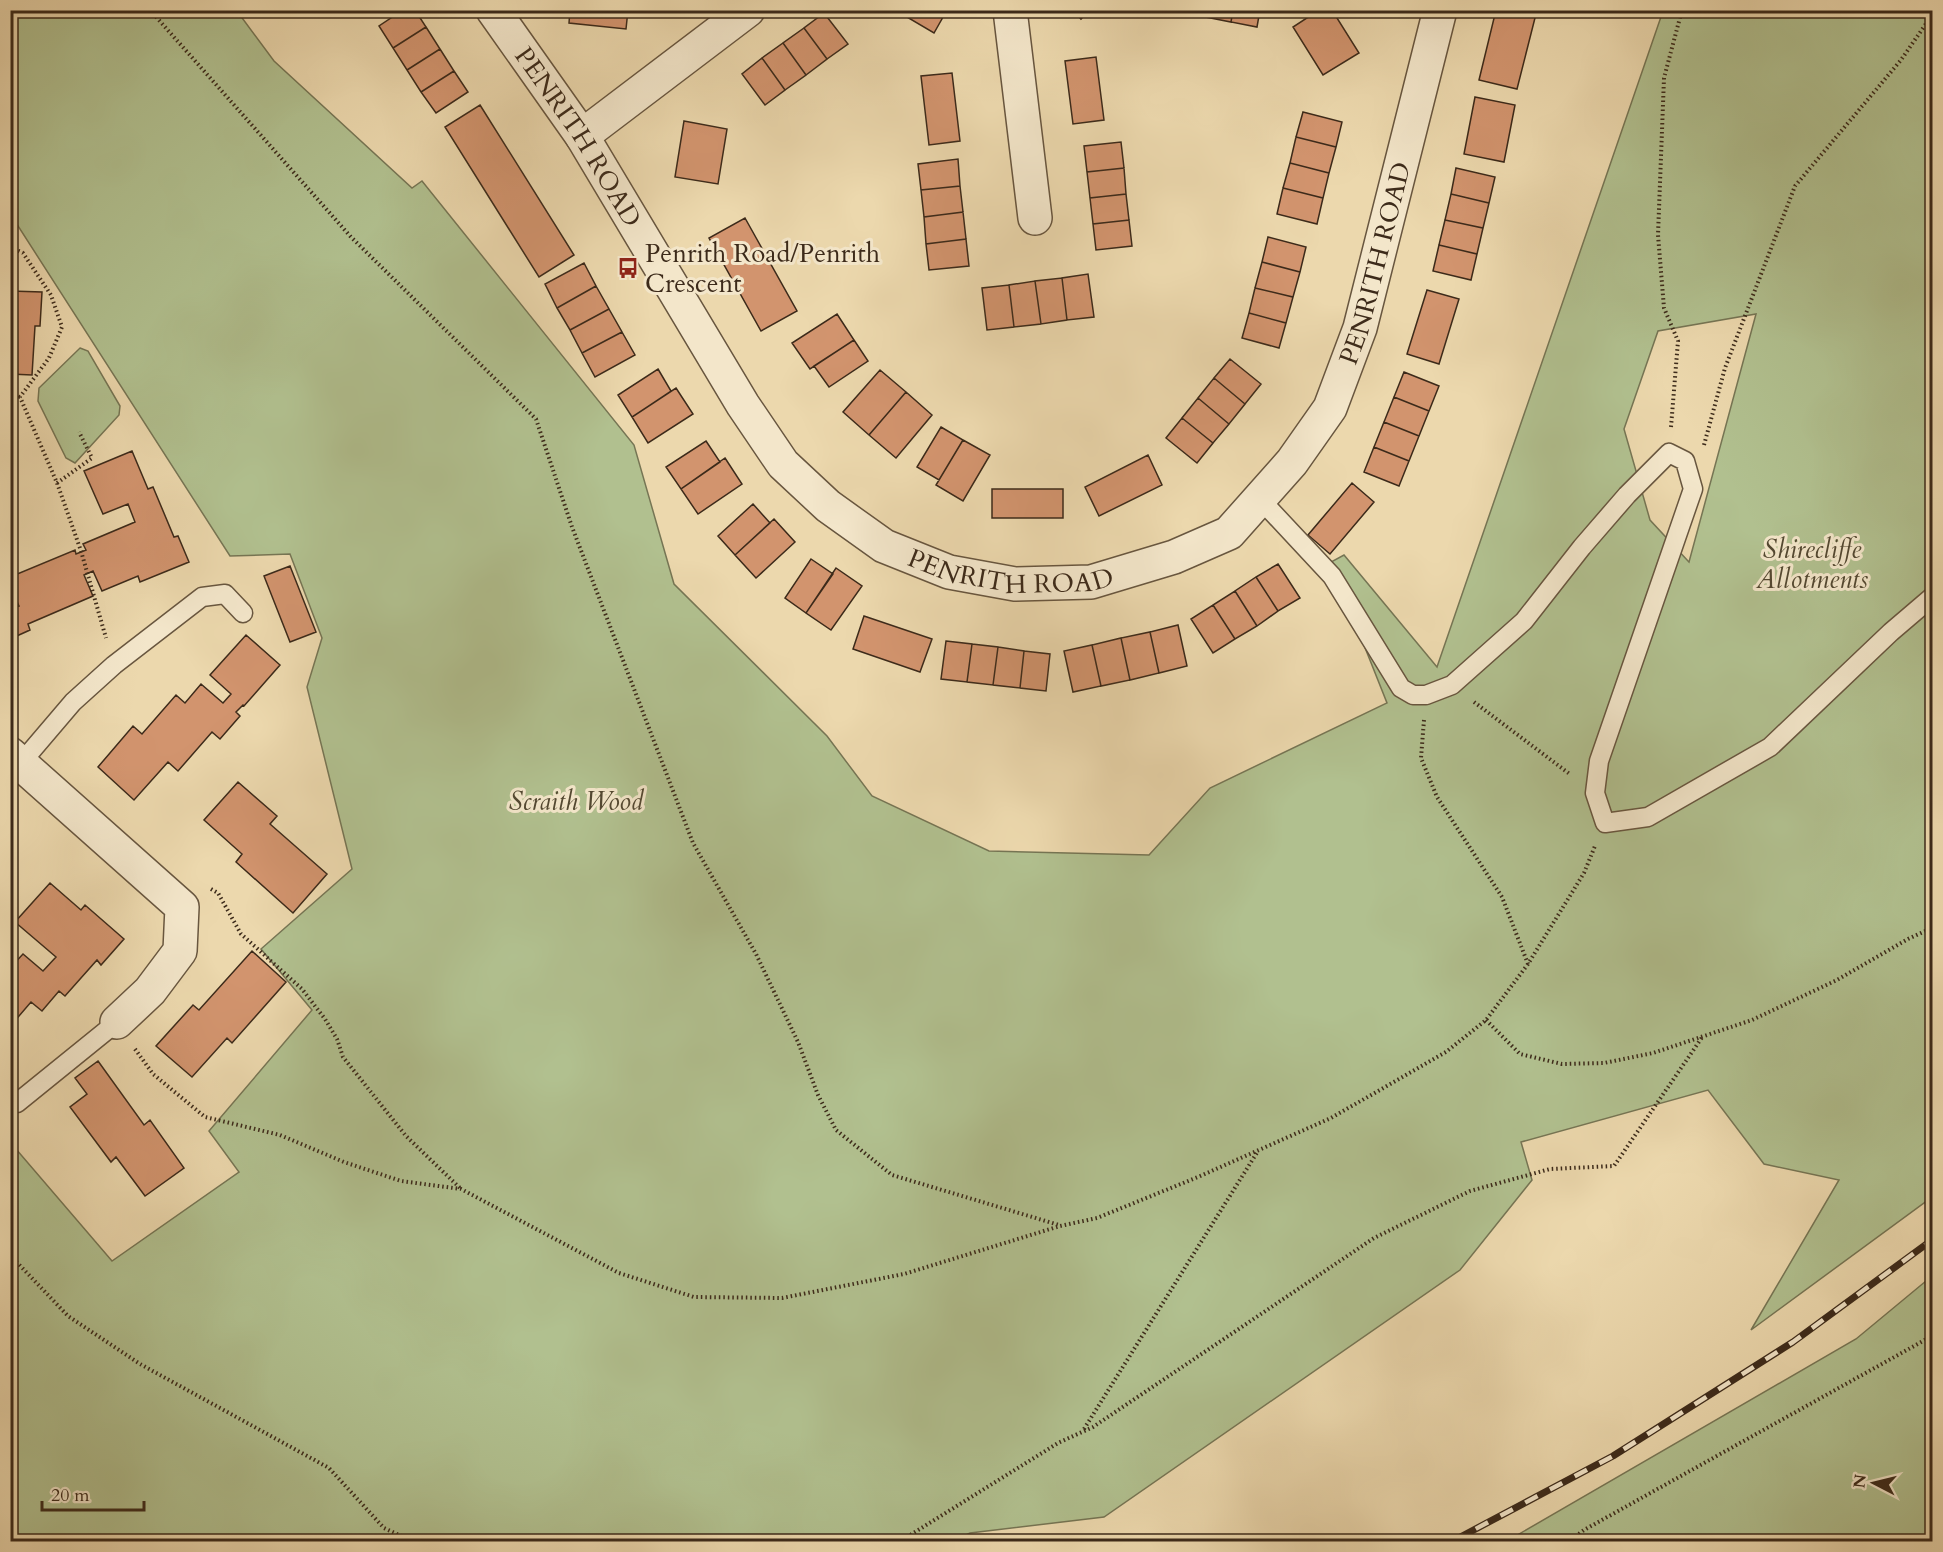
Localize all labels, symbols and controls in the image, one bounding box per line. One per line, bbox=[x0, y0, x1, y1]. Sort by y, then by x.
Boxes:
street label: PENRITH ROAD bbox=[506, 40, 649, 234]
street label: PENRITH ROAD bbox=[1331, 158, 1419, 370]
place label: Penrith Road/Penrith Crescent bbox=[645, 236, 880, 301]
bus stop icon: Penrith Road/Penrith Crescent bbox=[616, 256, 640, 280]
park label: Shirecliffe Allotments bbox=[1755, 532, 1868, 597]
street label: PENRITH ROAD bbox=[903, 540, 1118, 602]
park label: Scraith Wood bbox=[509, 784, 645, 819]
north arrow bbox=[1844, 1453, 1904, 1513]
text: N bbox=[1848, 1473, 1872, 1490]
scale bar bbox=[42, 1474, 144, 1512]
text: 20 m bbox=[51, 1483, 90, 1508]

